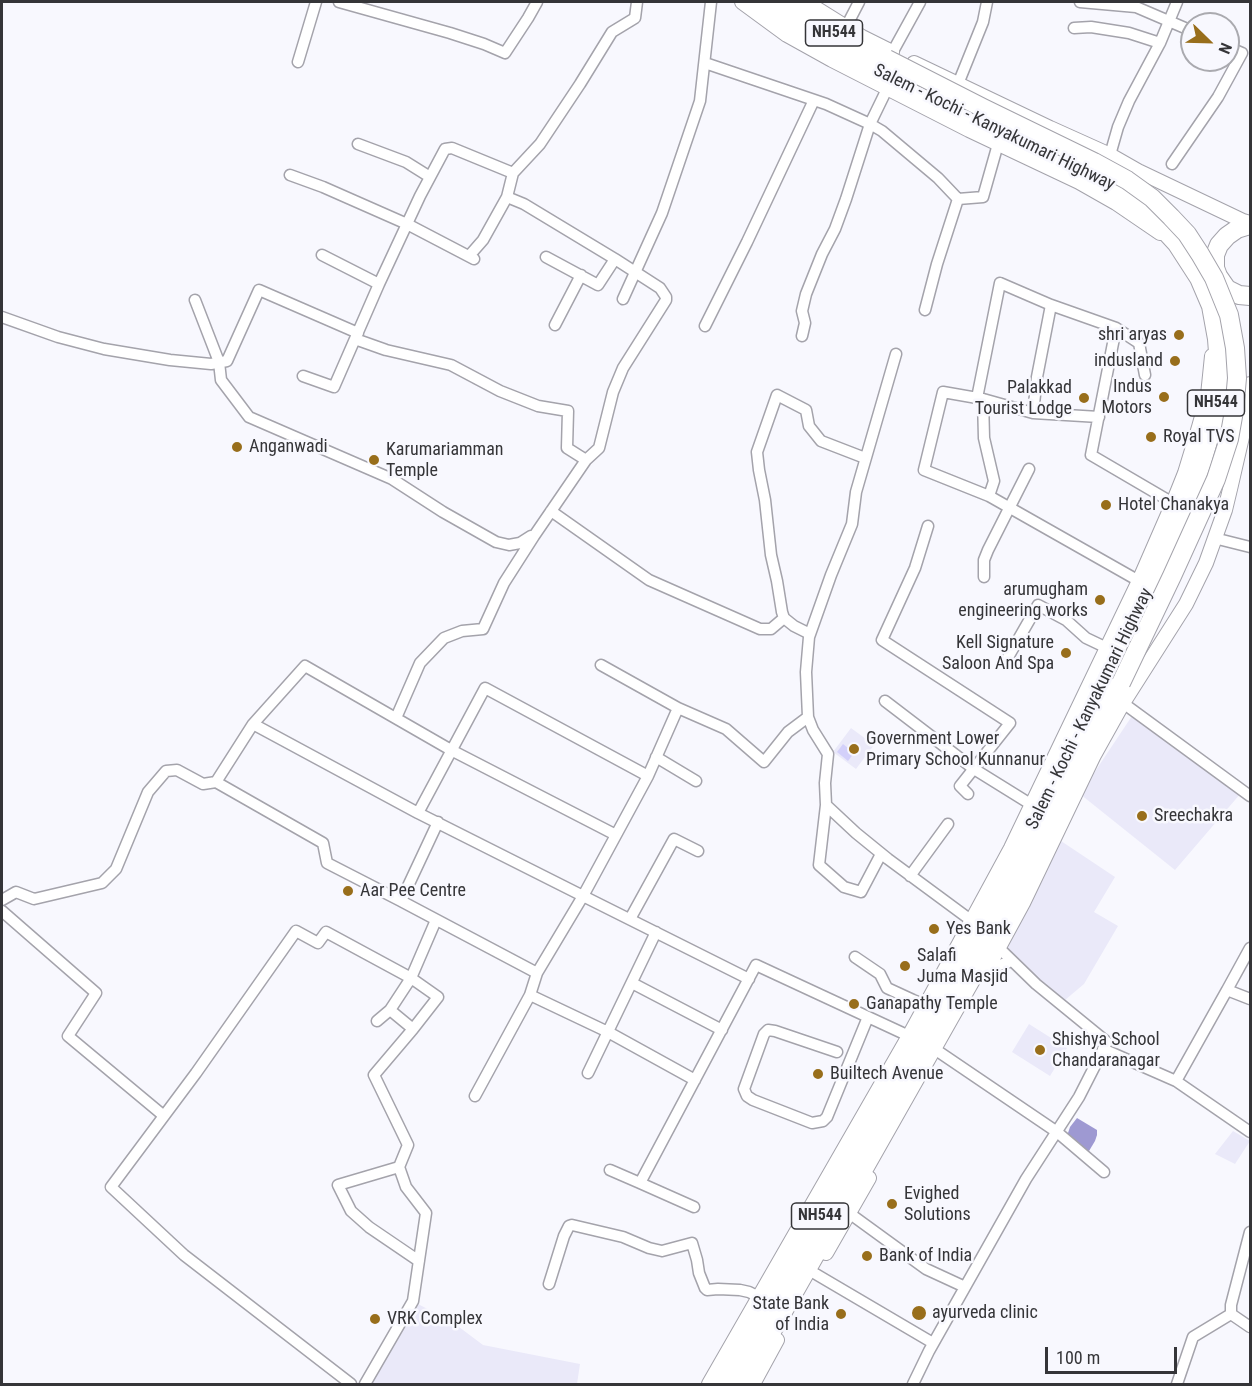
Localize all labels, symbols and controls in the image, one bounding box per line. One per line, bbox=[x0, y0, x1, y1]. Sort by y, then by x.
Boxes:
north arrow bbox=[1180, 12, 1240, 72]
road number: NH544 bbox=[806, 20, 862, 46]
text: N bbox=[1215, 40, 1236, 57]
street label: Salem - Kochi - Kanyakumari Highway bbox=[870, 60, 1118, 196]
place label: shri aryas bbox=[1098, 324, 1167, 346]
marker: shri aryas bbox=[1172, 328, 1186, 342]
place label: indusland bbox=[1094, 350, 1163, 372]
marker: indusland bbox=[1168, 354, 1182, 368]
place label: Indus Motors bbox=[1101, 376, 1152, 418]
place label: Palakkad Tourist Lodge bbox=[975, 377, 1072, 420]
marker: Indus Motors bbox=[1157, 390, 1171, 404]
road number: NH544 bbox=[1188, 390, 1244, 416]
marker: Palakkad Tourist Lodge bbox=[1077, 391, 1091, 405]
place label: Royal TVS bbox=[1163, 426, 1235, 448]
marker: Royal TVS bbox=[1144, 430, 1158, 444]
place label: Anganwadi bbox=[249, 436, 328, 458]
place label: Karumariamman Temple bbox=[386, 439, 503, 482]
marker: Anganwadi bbox=[230, 440, 244, 454]
marker: Karumariamman Temple bbox=[367, 453, 381, 467]
place label: Hotel Chanakya bbox=[1118, 494, 1229, 516]
marker: Hotel Chanakya bbox=[1099, 498, 1113, 512]
place label: arumugham engineering works bbox=[958, 579, 1088, 622]
street label: Salem - Kochi - Kanyakumari Highway bbox=[1022, 585, 1158, 833]
marker: arumugham engineering works bbox=[1093, 593, 1107, 607]
place label: Kell Signature Saloon And Spa bbox=[942, 632, 1054, 674]
marker: Kell Signature Saloon And Spa bbox=[1059, 646, 1073, 660]
place label: Government Lower Primary School Kunnanur bbox=[866, 728, 1045, 771]
marker: Government Lower Primary School Kunnanur bbox=[847, 742, 861, 756]
place label: Sreechakra bbox=[1154, 805, 1233, 827]
marker: Sreechakra bbox=[1135, 809, 1149, 823]
place label: Aar Pee Centre bbox=[360, 880, 466, 902]
marker: Aar Pee Centre bbox=[341, 884, 355, 898]
place label: Yes Bank bbox=[946, 918, 1011, 940]
marker: Yes Bank bbox=[927, 922, 941, 936]
place label: Salafi Juma Masjid bbox=[917, 945, 1008, 988]
marker: Salafi Juma Masjid bbox=[898, 959, 912, 973]
place label: Ganapathy Temple bbox=[866, 993, 998, 1015]
marker: Ganapathy Temple bbox=[847, 997, 861, 1011]
place label: Shishya School Chandaranagar bbox=[1052, 1029, 1160, 1072]
marker: Shishya School Chandaranagar bbox=[1033, 1043, 1047, 1057]
place label: Builtech Avenue bbox=[830, 1063, 944, 1085]
marker: Builtech Avenue bbox=[811, 1067, 825, 1081]
place label: Evighed Solutions bbox=[904, 1183, 971, 1226]
marker: Evighed Solutions bbox=[885, 1197, 899, 1211]
road number: NH544 bbox=[792, 1203, 848, 1229]
place label: Bank of India bbox=[879, 1245, 972, 1267]
marker: Bank of India bbox=[860, 1249, 874, 1263]
place label: State Bank of India bbox=[753, 1293, 829, 1336]
place label: ayurveda clinic bbox=[932, 1302, 1038, 1324]
marker: ayurveda clinic bbox=[910, 1304, 928, 1322]
marker: State Bank of India bbox=[834, 1307, 848, 1321]
place label: VRK Complex bbox=[387, 1308, 483, 1330]
marker: VRK Complex bbox=[368, 1312, 382, 1326]
scale bar bbox=[1048, 1335, 1180, 1373]
text: 100 m bbox=[1056, 1347, 1100, 1368]

